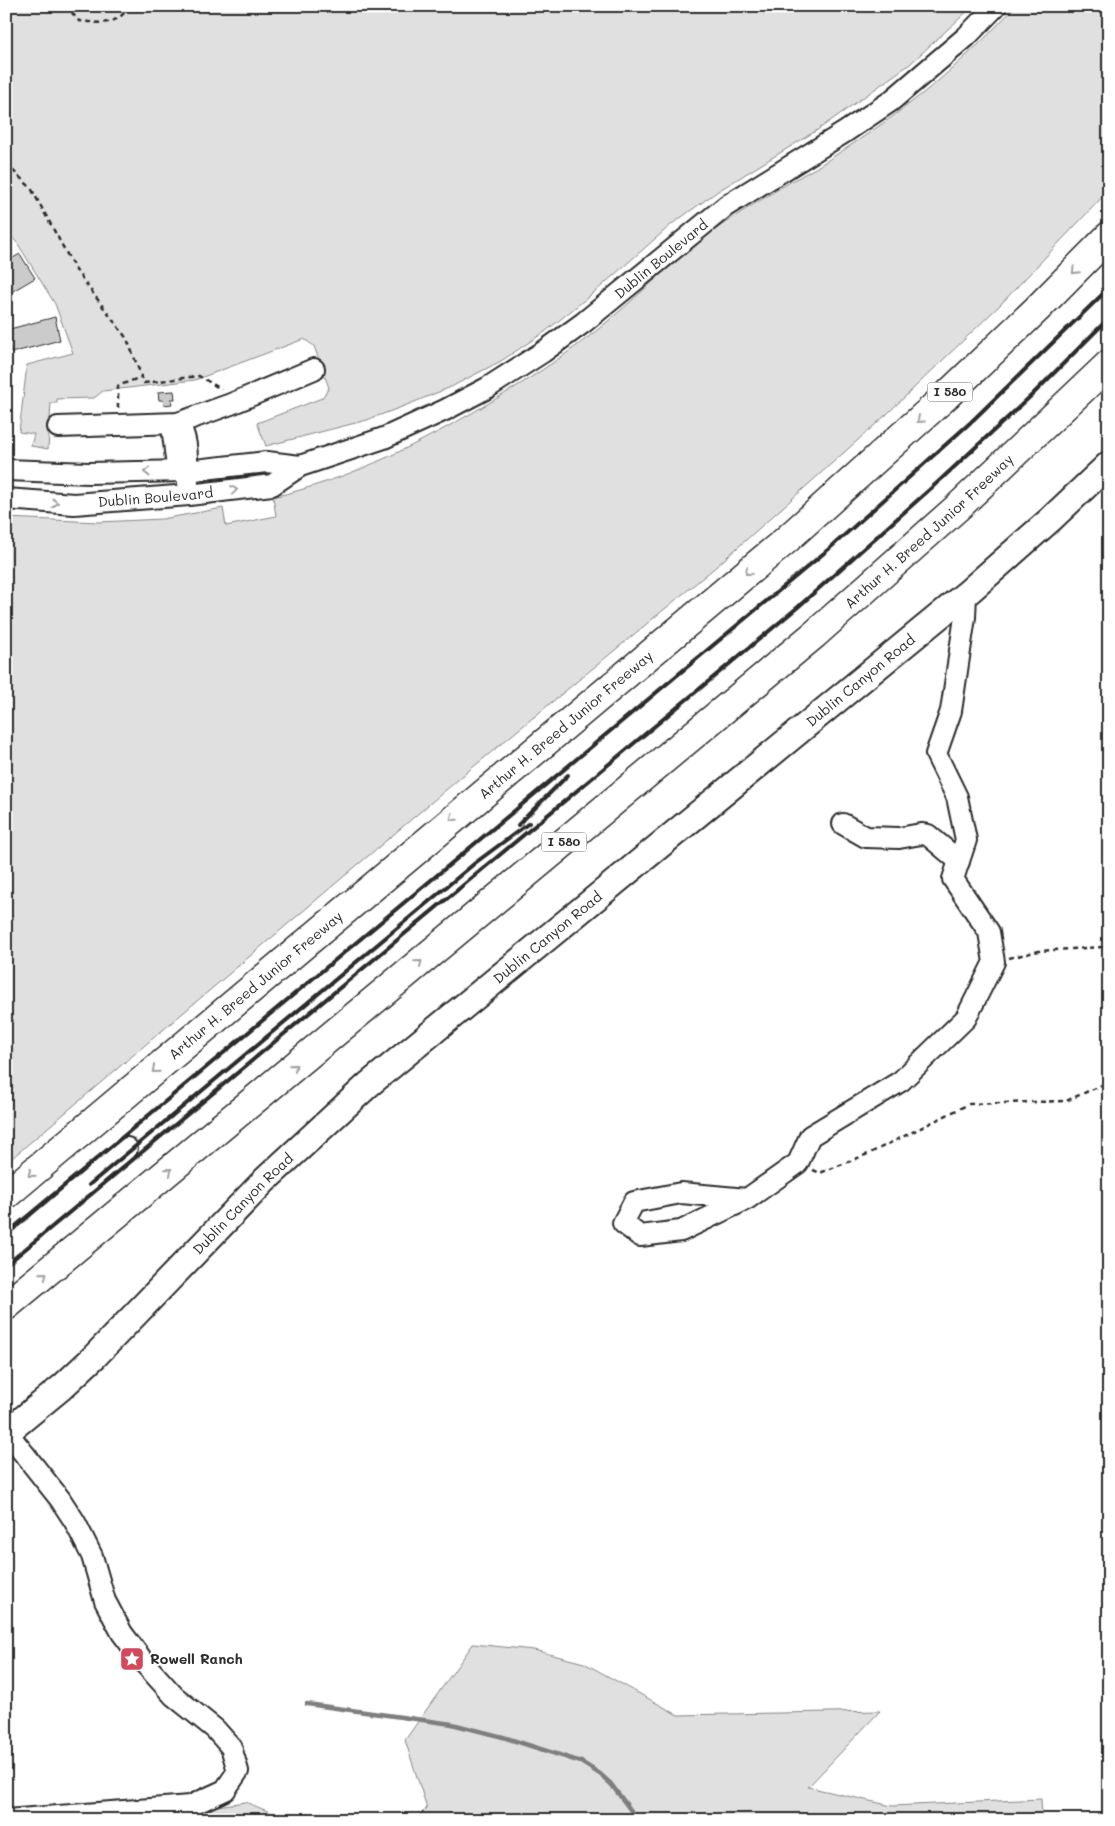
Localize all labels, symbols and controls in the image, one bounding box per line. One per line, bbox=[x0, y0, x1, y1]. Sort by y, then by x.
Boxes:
street label: Dublin Boulevard bbox=[610, 215, 712, 303]
one-way arrow bbox=[1071, 265, 1080, 274]
road number: I 580 bbox=[928, 382, 972, 402]
one-way arrow bbox=[916, 414, 925, 423]
street label: Arthur H. Breed Junior Freeway bbox=[840, 450, 1017, 612]
one-way arrow bbox=[143, 467, 150, 477]
street label: Dublin Boulevard bbox=[97, 482, 214, 511]
one-way arrow bbox=[230, 485, 238, 496]
one-way arrow bbox=[52, 498, 59, 508]
one-way arrow bbox=[744, 567, 753, 576]
street label: Dublin Canyon Road bbox=[802, 630, 919, 730]
street label: Arthur H. Breed Junior Freeway bbox=[475, 646, 656, 803]
one-way arrow bbox=[450, 813, 459, 821]
road number: I 580 bbox=[542, 832, 586, 852]
street label: Dublin Canyon Road bbox=[489, 887, 606, 987]
street label: Arthur H. Breed Junior Freeway bbox=[164, 907, 346, 1063]
one-way arrow bbox=[413, 960, 422, 969]
one-way arrow bbox=[152, 1064, 161, 1073]
one-way arrow bbox=[288, 1064, 297, 1073]
street label: Dublin Canyon Road bbox=[188, 1149, 297, 1258]
one-way arrow bbox=[163, 1168, 172, 1177]
one-way arrow bbox=[27, 1169, 36, 1178]
one-way arrow bbox=[38, 1272, 47, 1281]
place icon: Rowell Ranch bbox=[119, 1646, 145, 1672]
place label: Rowell Ranch bbox=[150, 1649, 243, 1668]

